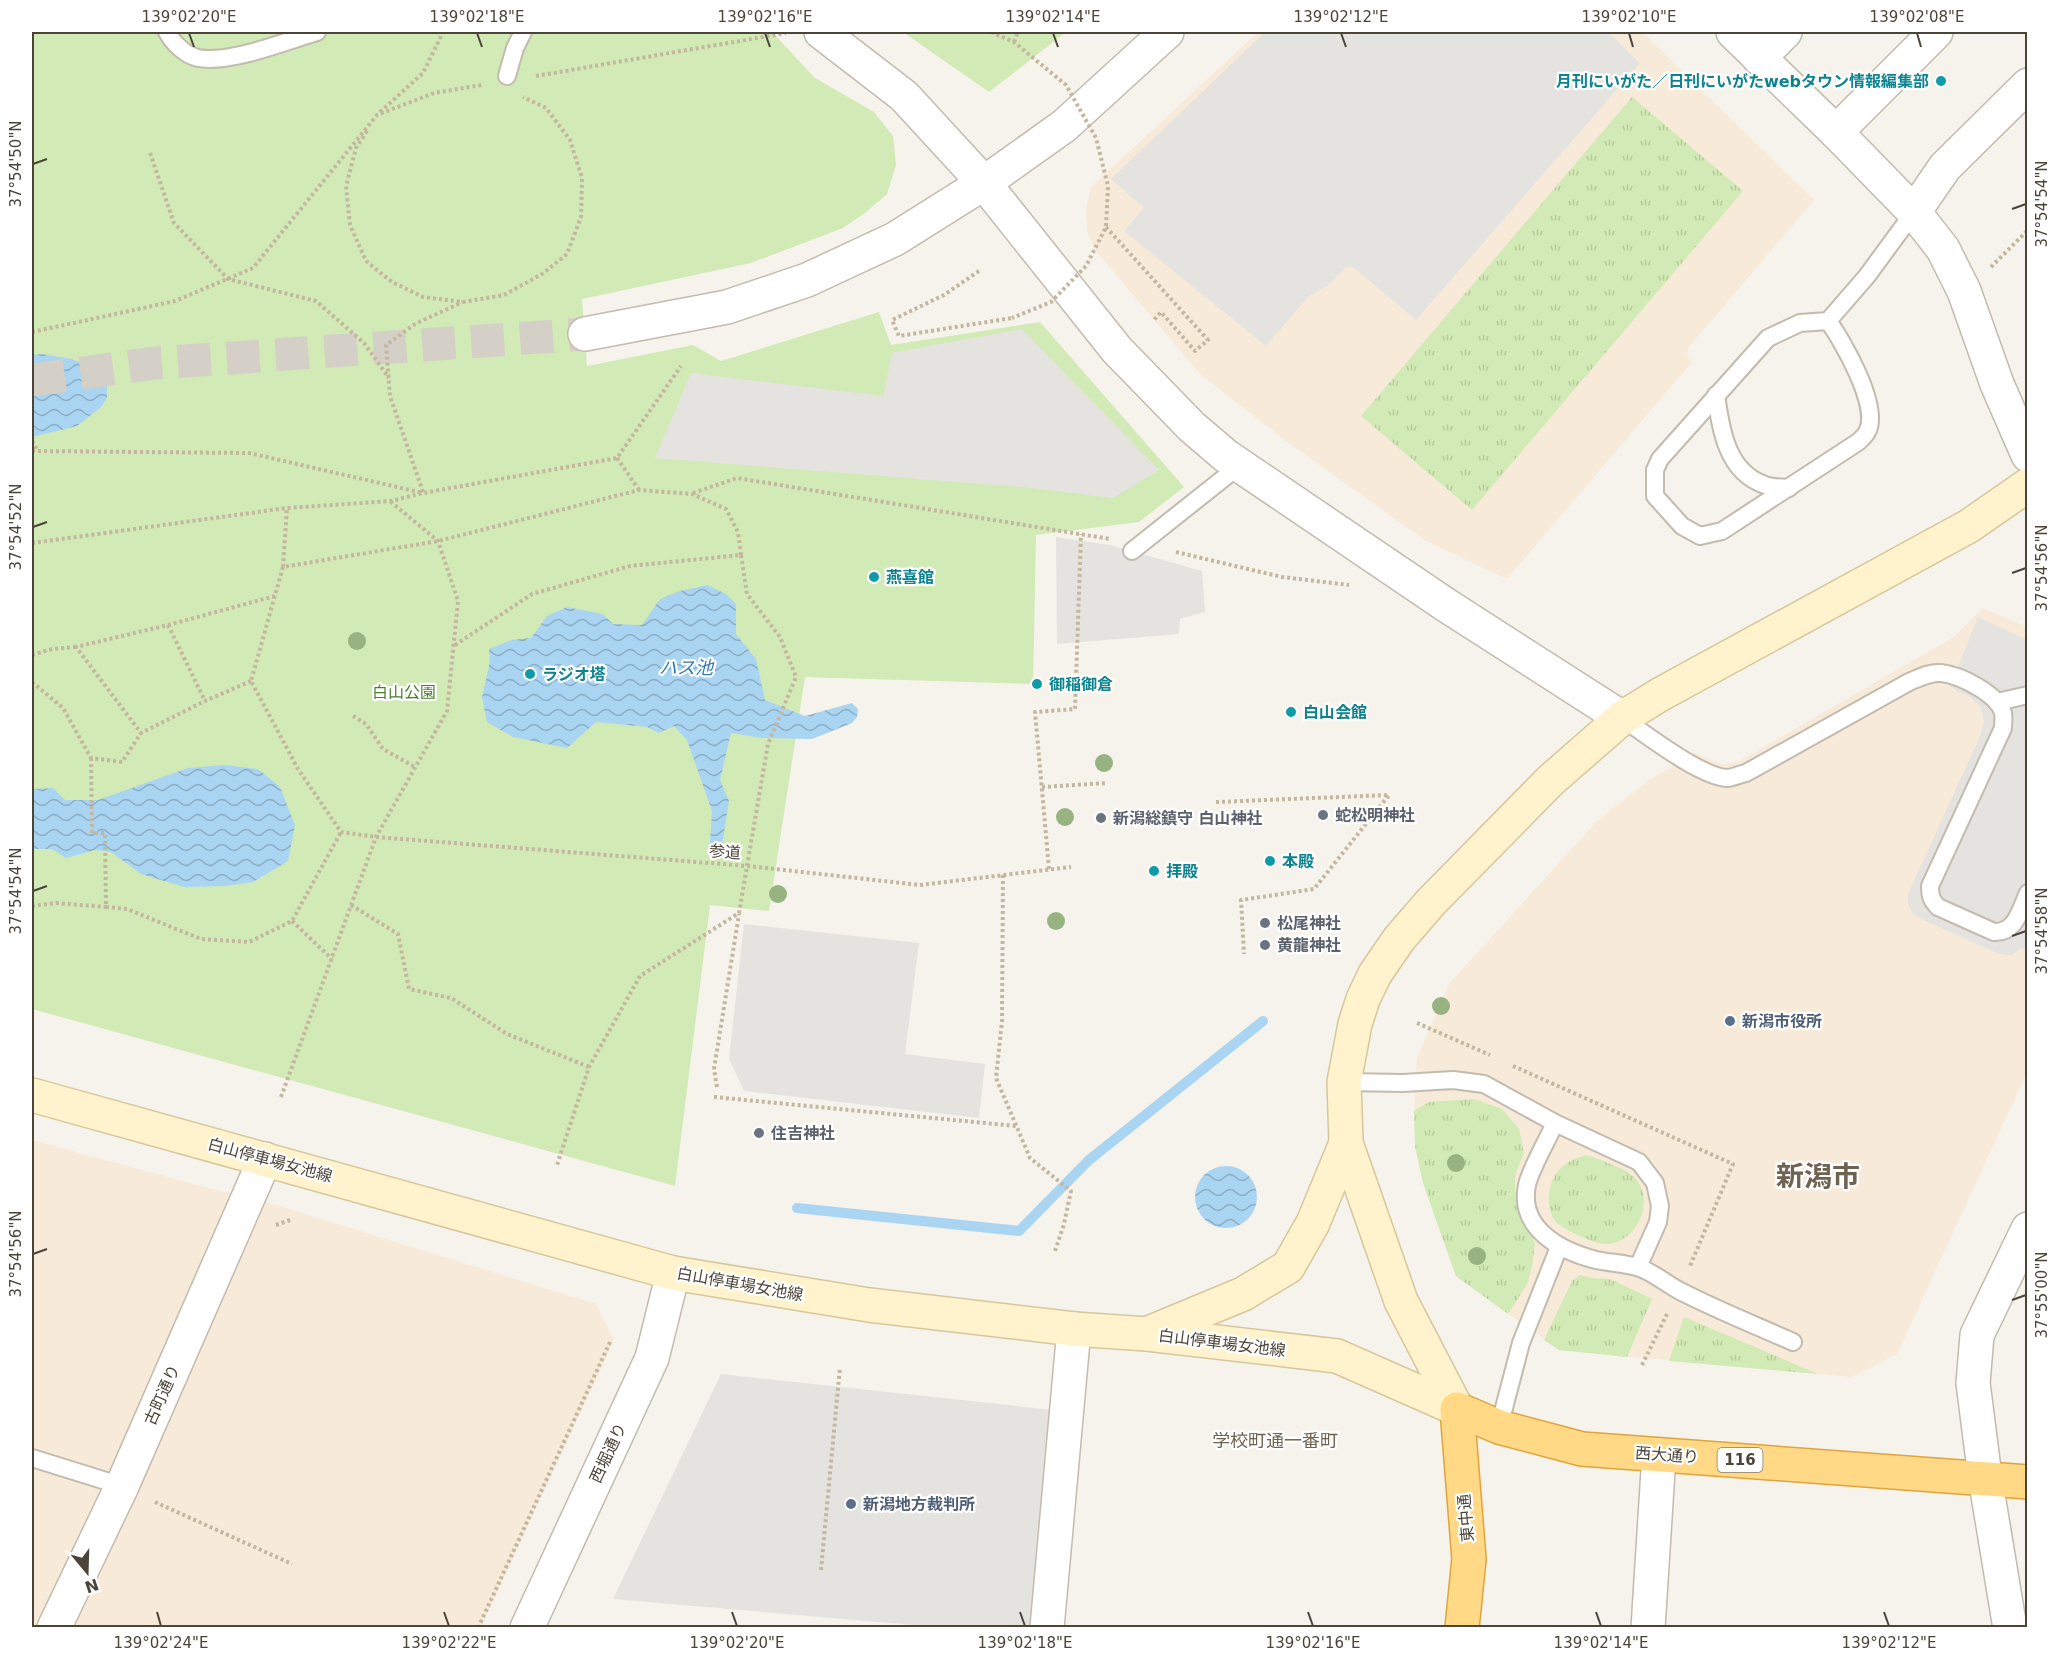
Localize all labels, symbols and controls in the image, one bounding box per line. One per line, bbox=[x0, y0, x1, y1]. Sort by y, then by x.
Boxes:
text: 139°02'20"E bbox=[142, 8, 236, 26]
text: 139°02'18"E bbox=[430, 8, 524, 26]
text: 139°02'16"E bbox=[718, 8, 812, 26]
text: 139°02'14"E bbox=[1006, 8, 1100, 26]
text: 139°02'12"E bbox=[1294, 8, 1388, 26]
text: 139°02'10"E bbox=[1582, 8, 1676, 26]
text: 139°02'08"E bbox=[1870, 8, 1964, 26]
place label: 月刊にいがた／日刊にいがたwebタウン情報編集部 bbox=[1556, 72, 1929, 91]
marker: 月刊にいがた／日刊にいがたwebタウン情報編集部 bbox=[1934, 74, 1948, 88]
text: 37°54'50"N bbox=[7, 120, 25, 208]
text: 37°54'54"N bbox=[2033, 160, 2051, 248]
text: 37°54'52"N bbox=[7, 483, 25, 571]
text: 37°54'56"N bbox=[2033, 524, 2051, 612]
place label: 燕喜館 bbox=[886, 568, 934, 587]
marker: 燕喜館 bbox=[867, 570, 881, 584]
water label: ハス池 bbox=[659, 657, 715, 678]
place label: ラジオ塔 bbox=[542, 665, 606, 684]
marker: ラジオ塔 bbox=[523, 667, 537, 681]
place label: 御稲御倉 bbox=[1049, 675, 1113, 694]
marker: 御稲御倉 bbox=[1030, 677, 1044, 691]
park label: 白山公園 bbox=[372, 683, 436, 702]
place label: 白山会館 bbox=[1303, 703, 1367, 722]
marker: 白山会館 bbox=[1284, 705, 1298, 719]
place label: 蛇松明神社 bbox=[1335, 806, 1415, 825]
marker: 蛇松明神社 bbox=[1316, 808, 1330, 822]
place label: 新潟総鎮守 白山神社 bbox=[1113, 809, 1263, 828]
marker: 新潟総鎮守 白山神社 bbox=[1094, 811, 1108, 825]
street label: 参道 bbox=[708, 841, 742, 863]
text: 37°54'54"N bbox=[7, 847, 25, 935]
place label: 本殿 bbox=[1282, 852, 1314, 871]
marker: 本殿 bbox=[1263, 854, 1277, 868]
place label: 拝殿 bbox=[1166, 862, 1198, 881]
marker: 拝殿 bbox=[1147, 864, 1161, 878]
text: 37°54'58"N bbox=[2033, 887, 2051, 975]
place label: 松尾神社 bbox=[1277, 914, 1341, 933]
marker: 松尾神社 bbox=[1258, 916, 1272, 930]
place label: 黄龍神社 bbox=[1277, 936, 1341, 955]
marker: 黄龍神社 bbox=[1258, 938, 1272, 952]
place label: 新潟市役所 bbox=[1742, 1012, 1822, 1031]
marker: 新潟市役所 bbox=[1723, 1014, 1737, 1028]
place label: 住吉神社 bbox=[770, 1124, 835, 1143]
marker: 住吉神社 bbox=[752, 1126, 766, 1140]
street label: 白山停車場女池線 bbox=[206, 1134, 334, 1186]
district label: 新潟市 bbox=[1776, 1160, 1860, 1193]
text: 37°54'56"N bbox=[7, 1210, 25, 1298]
text: 37°55'00"N bbox=[2033, 1251, 2051, 1339]
street label: 白山停車場女池線 bbox=[675, 1264, 805, 1304]
street label: 白山停車場女池線 bbox=[1157, 1326, 1287, 1360]
street label: 古町通り bbox=[140, 1362, 184, 1428]
street label: 西堀通り bbox=[586, 1420, 630, 1486]
district label: 学校町通一番町 bbox=[1212, 1430, 1338, 1451]
street label: 西大通り bbox=[1634, 1443, 1700, 1467]
road number: 116 bbox=[1718, 1448, 1762, 1472]
street label: 東中通 bbox=[1454, 1493, 1478, 1543]
place label: 新潟地方裁判所 bbox=[863, 1495, 975, 1514]
marker: 新潟地方裁判所 bbox=[844, 1497, 858, 1511]
north arrow bbox=[57, 1542, 117, 1602]
text: N bbox=[82, 1575, 101, 1597]
text: 139°02'24"E bbox=[114, 1634, 208, 1652]
text: 139°02'22"E bbox=[402, 1634, 496, 1652]
text: 139°02'20"E bbox=[690, 1634, 784, 1652]
text: 139°02'18"E bbox=[978, 1634, 1072, 1652]
text: 139°02'16"E bbox=[1266, 1634, 1360, 1652]
text: 139°02'14"E bbox=[1554, 1634, 1648, 1652]
text: 139°02'12"E bbox=[1842, 1634, 1936, 1652]

